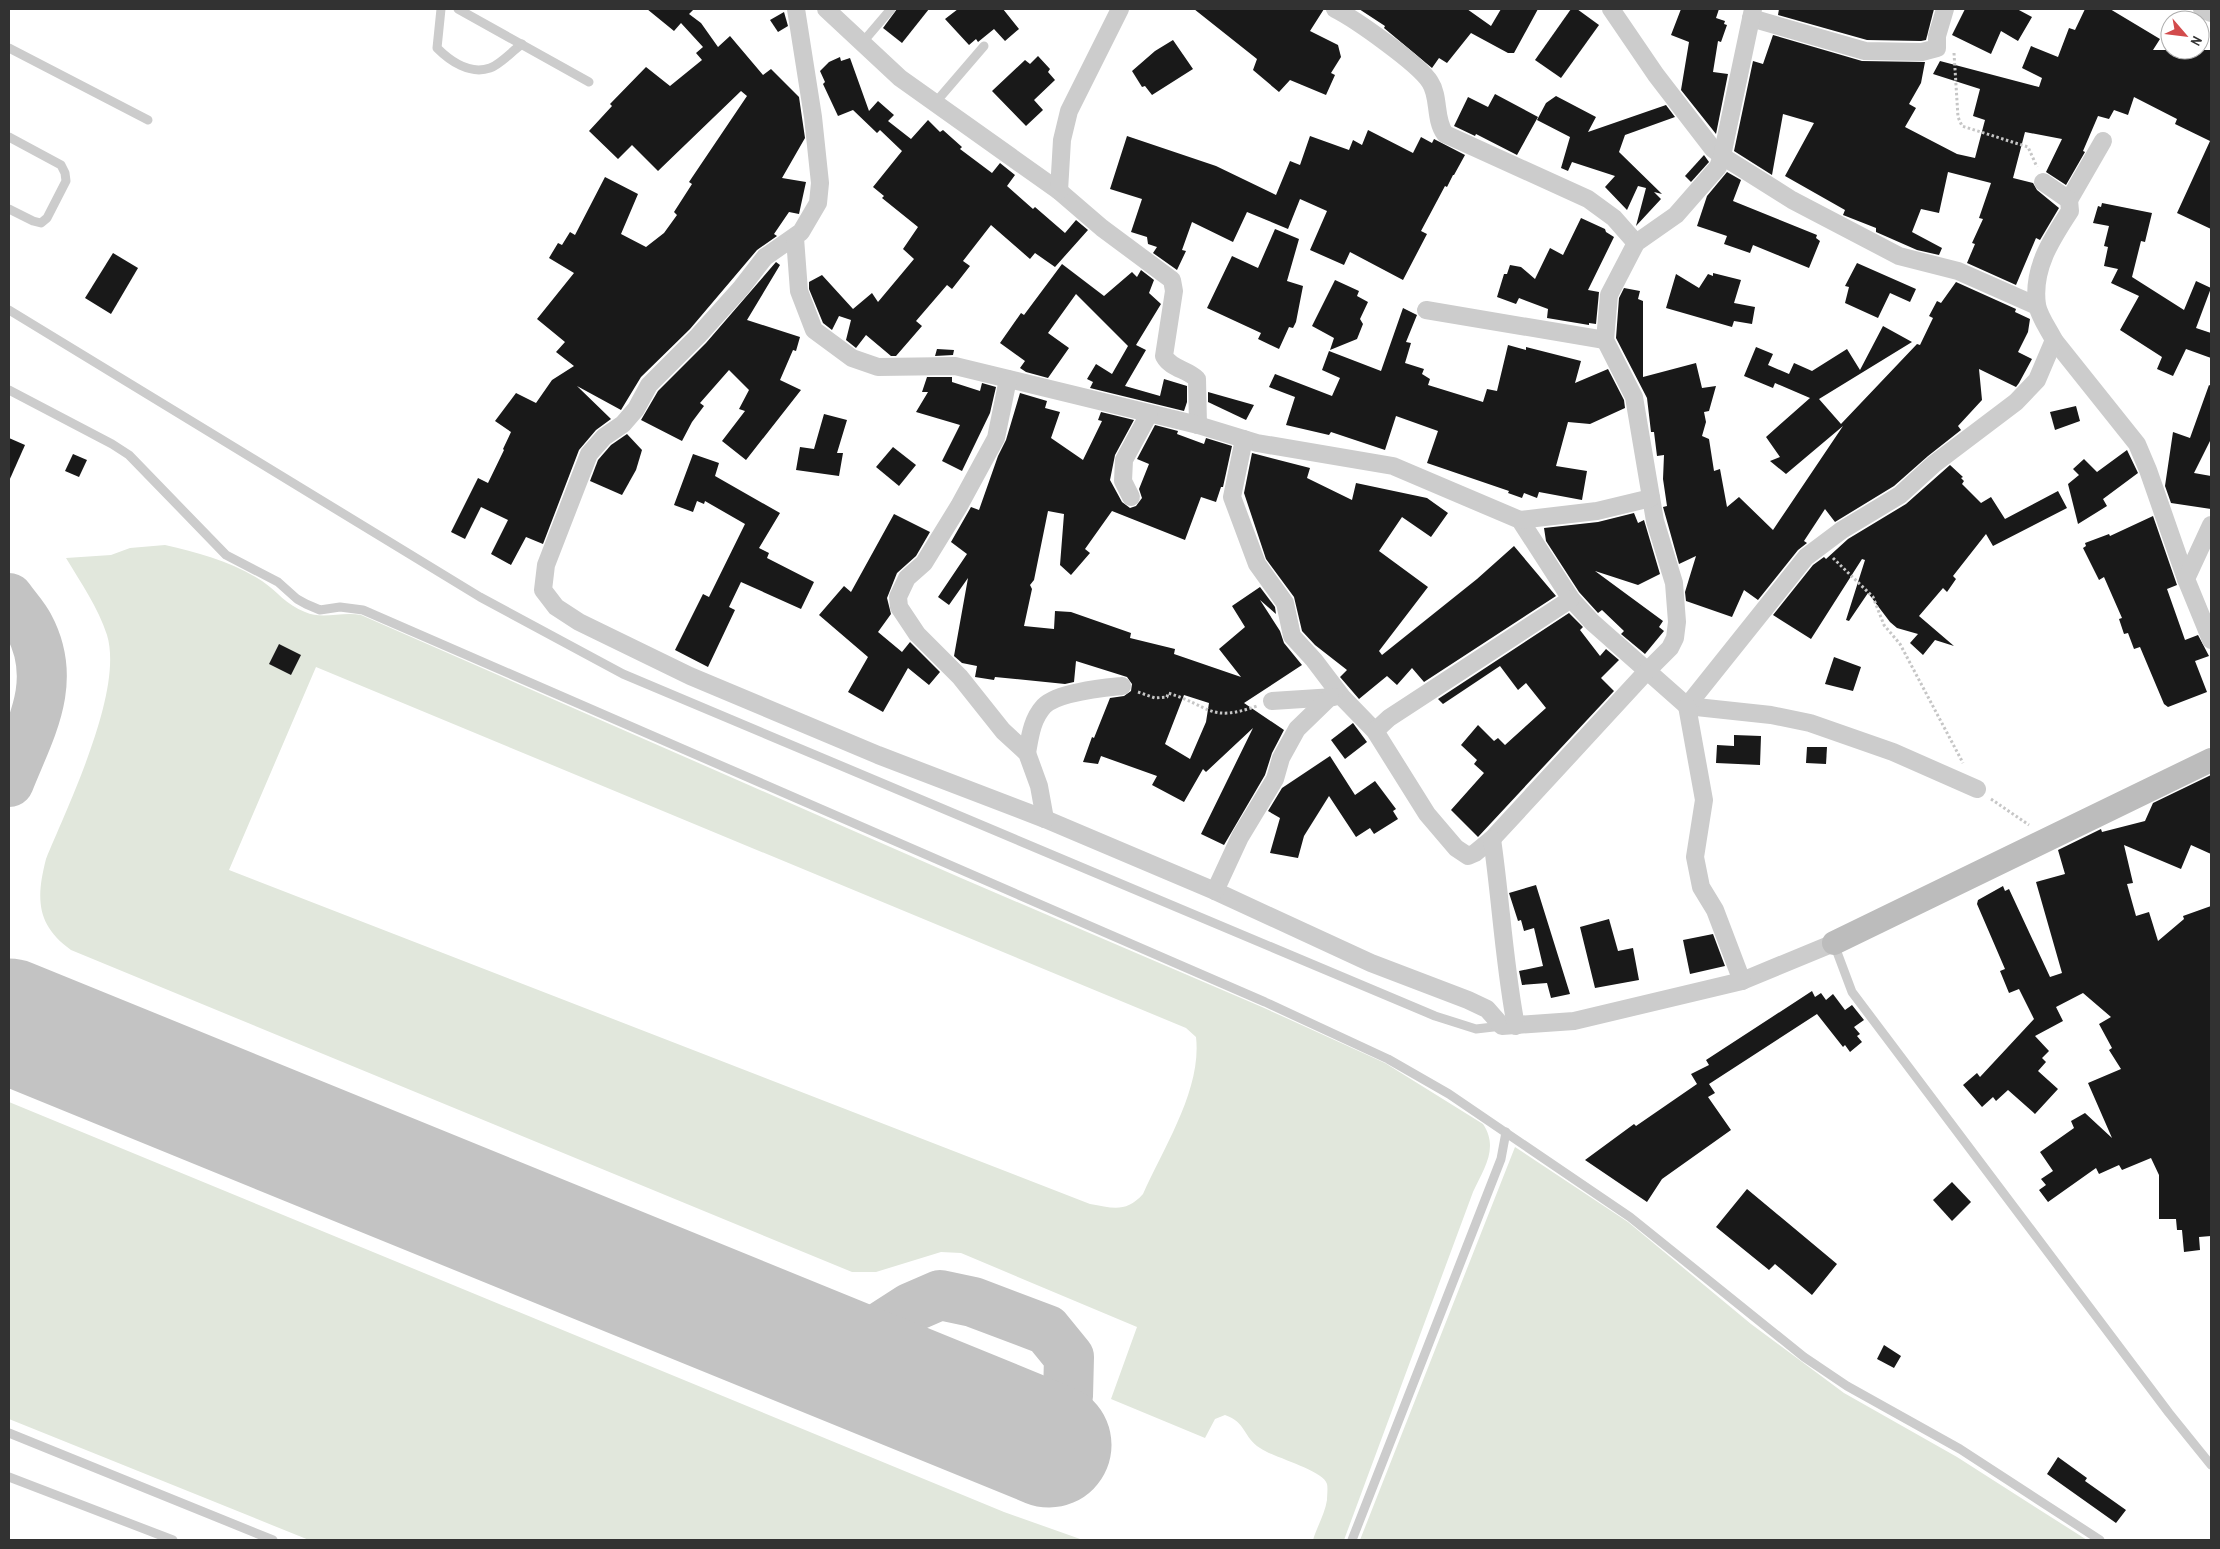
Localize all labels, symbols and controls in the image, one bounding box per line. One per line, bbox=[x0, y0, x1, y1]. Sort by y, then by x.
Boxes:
north arrow bbox=[2160, 10, 2210, 60]
text: N bbox=[2187, 33, 2206, 49]

